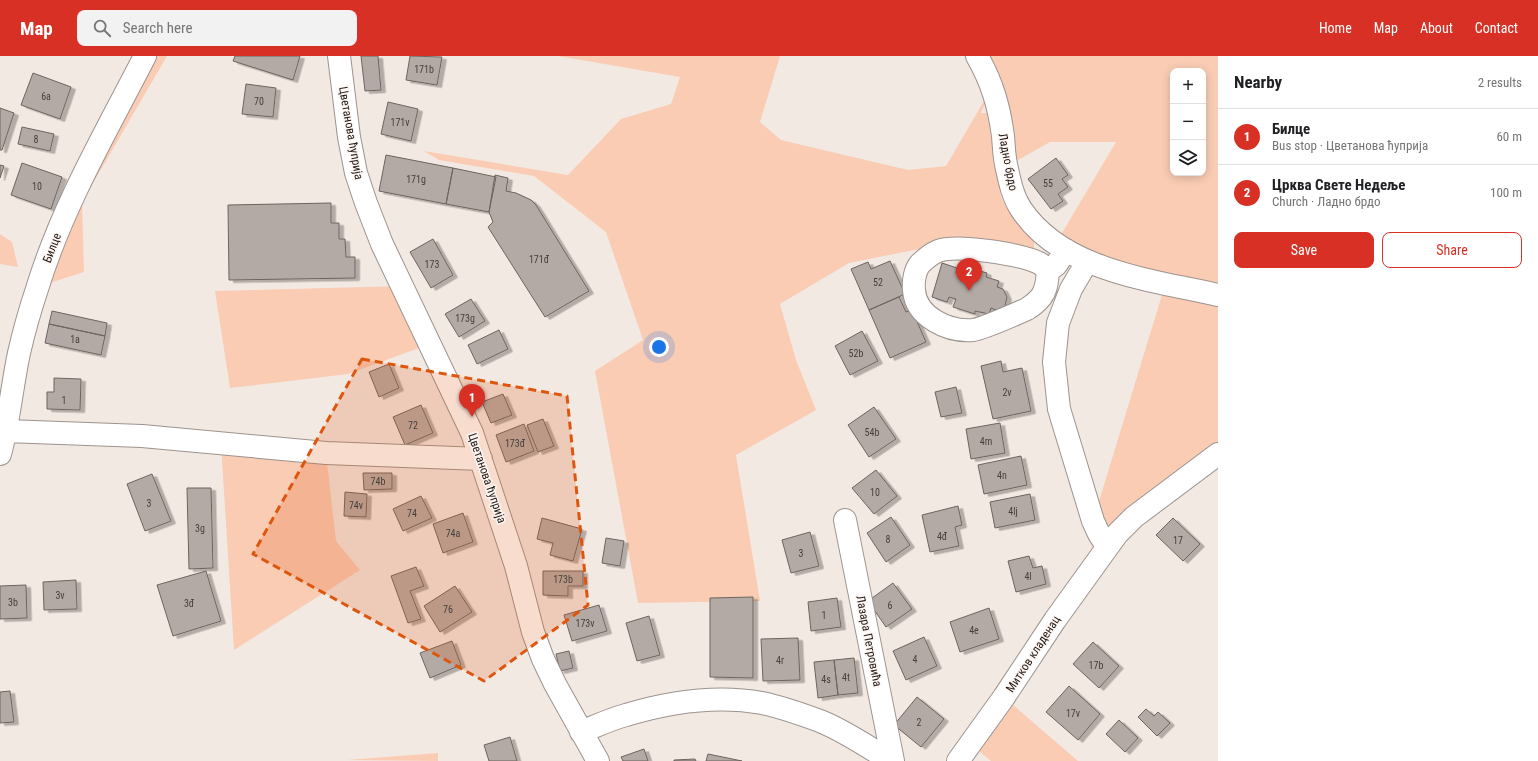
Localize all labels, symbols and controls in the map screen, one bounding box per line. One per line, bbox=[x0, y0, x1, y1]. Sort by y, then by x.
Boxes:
search box bbox=[77, 10, 357, 46]
text: Map bbox=[20, 17, 53, 40]
icon: search bbox=[91, 17, 113, 39]
text: Search here bbox=[123, 19, 193, 37]
text: Home bbox=[1319, 20, 1352, 36]
text: Map bbox=[1374, 20, 1398, 36]
text: About bbox=[1420, 20, 1453, 36]
text: Contact bbox=[1475, 20, 1518, 36]
house number: 171b bbox=[414, 64, 434, 75]
map controls bbox=[1170, 68, 1206, 176]
button: + bbox=[1170, 68, 1206, 104]
text: Nearby bbox=[1234, 72, 1282, 92]
text: 2 results bbox=[1478, 75, 1522, 90]
street label: Цветанова ћуприја bbox=[336, 85, 366, 181]
house number: 6a bbox=[41, 91, 51, 102]
house number: 70 bbox=[254, 96, 264, 107]
button: − bbox=[1170, 104, 1206, 140]
house number: 171v bbox=[390, 117, 410, 128]
text: Билце bbox=[1272, 120, 1310, 138]
text: 1 bbox=[1244, 129, 1250, 144]
text: 60 m bbox=[1496, 129, 1522, 144]
street label: Ладно брдо bbox=[996, 132, 1020, 192]
house number: 8 bbox=[34, 134, 39, 145]
text: Bus stop · Цветанова ћуприја bbox=[1272, 138, 1428, 153]
button: layers bbox=[1170, 140, 1206, 176]
house number: 171g bbox=[406, 174, 426, 185]
text: Црква Свете Недеље bbox=[1272, 176, 1405, 194]
house number: 55 bbox=[1043, 178, 1053, 189]
house number: 10 bbox=[32, 181, 42, 192]
text: 2 bbox=[1244, 185, 1250, 200]
text: 100 m bbox=[1490, 185, 1522, 200]
text: Church · Ладно брдо bbox=[1272, 194, 1381, 209]
street label: Билце bbox=[40, 231, 64, 265]
button: Save bbox=[1234, 232, 1374, 268]
button: Share bbox=[1382, 232, 1522, 268]
house number: 171đ bbox=[529, 254, 550, 265]
pin: 2 bbox=[956, 258, 982, 291]
house number: 173 bbox=[425, 259, 439, 270]
house number: 52 bbox=[873, 277, 883, 288]
house number: 173g bbox=[455, 313, 475, 324]
house number: 1a bbox=[70, 334, 80, 345]
your location bbox=[649, 337, 669, 357]
house number: 52b bbox=[849, 348, 863, 359]
pin: 1 bbox=[459, 384, 485, 417]
house number: 2v bbox=[1002, 387, 1012, 398]
house number: 1 bbox=[62, 395, 66, 406]
house number: 72 bbox=[408, 420, 418, 431]
house number: 54b bbox=[865, 427, 879, 438]
street label: Цветанова ћуприја bbox=[465, 431, 509, 525]
house number: 4m bbox=[980, 436, 992, 447]
house number: 173đ bbox=[505, 438, 526, 449]
house number: 4n bbox=[997, 470, 1007, 481]
house number: 74b bbox=[371, 476, 385, 487]
house number: 10 bbox=[870, 487, 880, 498]
house number: 3 bbox=[147, 498, 152, 509]
house number: 74v bbox=[349, 500, 364, 511]
house number: 4lj bbox=[1008, 506, 1018, 517]
house number: 74 bbox=[407, 508, 417, 519]
house number: 3g bbox=[195, 523, 205, 534]
house number: 74a bbox=[446, 528, 461, 539]
house number: 4đ bbox=[937, 531, 948, 542]
house number: 8 bbox=[886, 534, 891, 545]
house number: 17 bbox=[1173, 535, 1183, 546]
house number: 3 bbox=[799, 548, 804, 559]
house number: 4l bbox=[1024, 571, 1032, 582]
house number: 173b bbox=[553, 574, 573, 585]
house number: 3v bbox=[55, 590, 65, 601]
street label: Лазара Петровића bbox=[853, 594, 885, 688]
house number: 3b bbox=[8, 597, 18, 608]
house number: 3đ bbox=[184, 598, 195, 609]
house number: 6 bbox=[888, 600, 893, 611]
house number: 76 bbox=[443, 604, 453, 615]
house number: 1 bbox=[822, 610, 826, 621]
street label: Митков кладенац bbox=[1003, 613, 1063, 695]
house number: 173v bbox=[575, 618, 595, 629]
house number: 4e bbox=[969, 625, 979, 636]
house number: 4 bbox=[913, 654, 918, 665]
house number: 4r bbox=[776, 655, 784, 666]
house number: 17b bbox=[1089, 660, 1103, 671]
house number: 4t bbox=[842, 672, 850, 683]
house number: 4s bbox=[821, 674, 831, 685]
house number: 17v bbox=[1066, 708, 1081, 719]
house number: 2 bbox=[917, 717, 922, 728]

